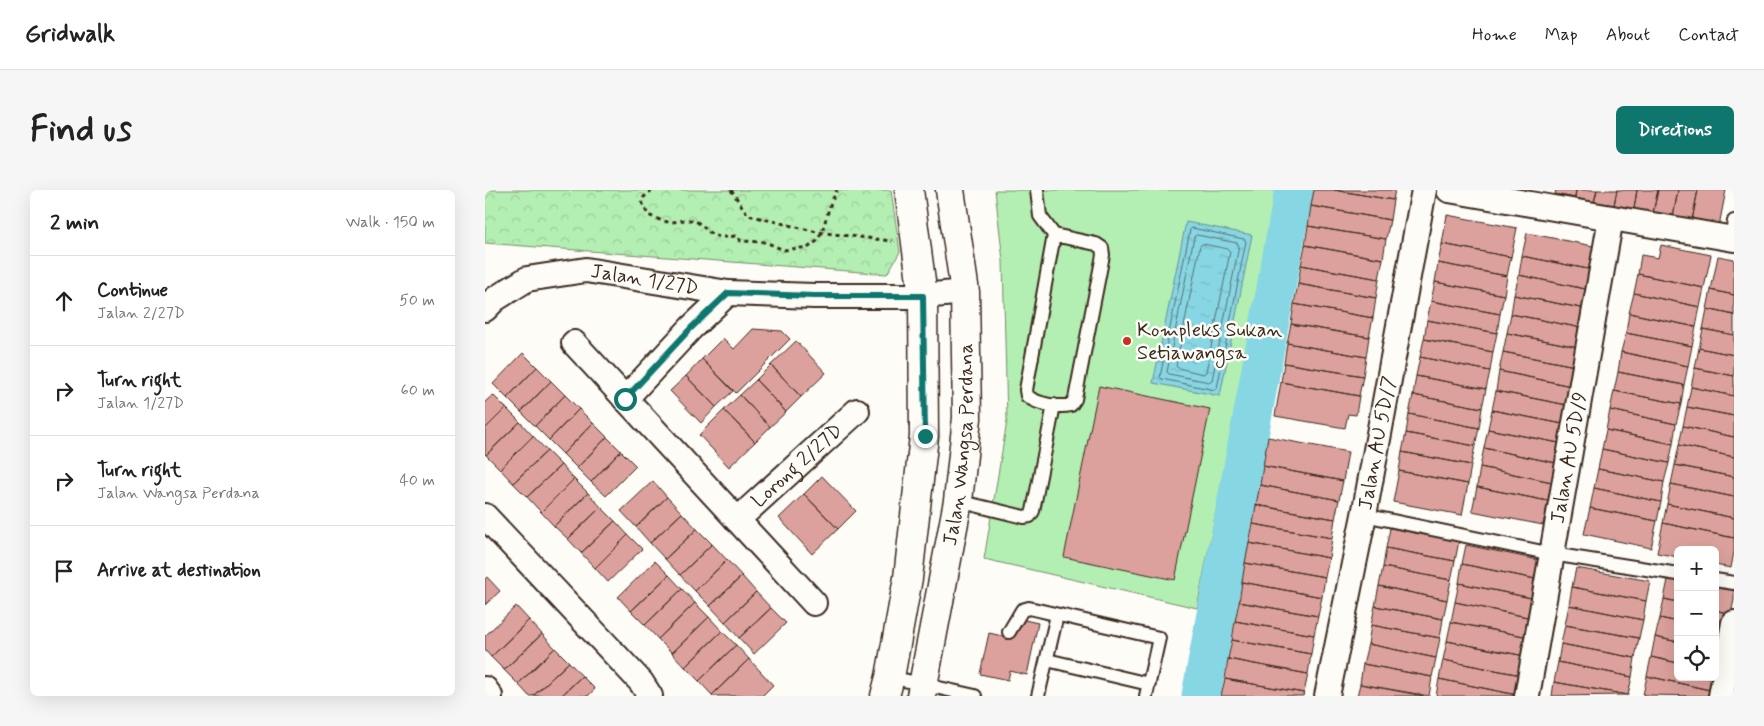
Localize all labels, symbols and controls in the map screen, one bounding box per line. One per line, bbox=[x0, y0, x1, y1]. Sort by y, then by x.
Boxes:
text: Gridwalk bbox=[25, 19, 115, 50]
text: Home bbox=[1472, 23, 1517, 47]
text: Map bbox=[1545, 23, 1578, 47]
text: About bbox=[1606, 23, 1650, 47]
text: Contact bbox=[1678, 23, 1739, 47]
button: Directions bbox=[1616, 106, 1734, 154]
text: Find us bbox=[30, 107, 132, 153]
text: 2 min bbox=[50, 209, 99, 237]
text: Walk · 150 m bbox=[346, 212, 435, 233]
street label: Jalan 1/27D bbox=[589, 257, 701, 302]
text: Continue bbox=[97, 278, 168, 303]
icon: ahead bbox=[50, 287, 78, 315]
text: 50 m bbox=[399, 290, 435, 311]
text: Jalan 2/27D bbox=[97, 303, 185, 324]
place label: Kompleks Sukan Setiawangsa bbox=[1137, 317, 1282, 368]
marker: Kompleks Sukan Setiawangsa bbox=[1121, 335, 1133, 347]
street label: Jalan Wangsa Perdana bbox=[936, 343, 981, 548]
text: Turn right bbox=[97, 368, 181, 393]
street label: Jalan AU 5D/7 bbox=[1352, 374, 1403, 512]
icon: right bbox=[50, 377, 78, 405]
text: 60 m bbox=[401, 380, 435, 401]
route start bbox=[614, 388, 637, 411]
street label: Jalan AU 5D/9 bbox=[1544, 389, 1594, 526]
text: Jalan 1/27D bbox=[97, 393, 184, 414]
street label: Lorong 2/27D bbox=[746, 417, 848, 514]
route end bbox=[914, 425, 937, 448]
text: Turn right bbox=[97, 458, 181, 483]
icon: right bbox=[50, 467, 78, 495]
text: 40 m bbox=[399, 470, 435, 491]
text: Jalan Wangsa Perdana bbox=[97, 483, 260, 504]
map controls bbox=[1674, 546, 1719, 681]
button: + bbox=[1674, 546, 1719, 591]
icon: arrive bbox=[50, 557, 78, 585]
text: Arrive at destination bbox=[97, 558, 261, 583]
button: − bbox=[1674, 591, 1719, 636]
button: locate bbox=[1674, 636, 1719, 681]

